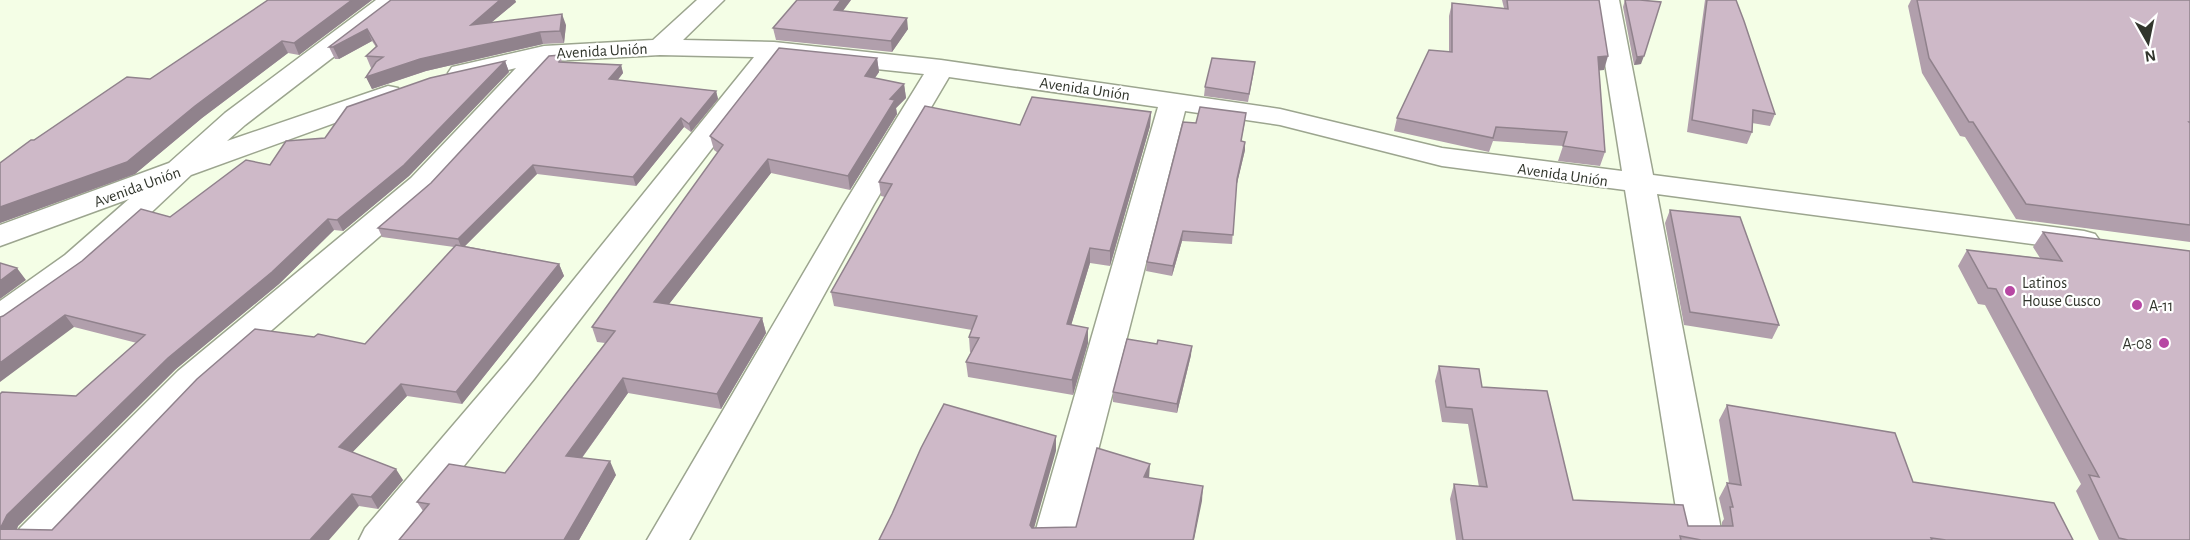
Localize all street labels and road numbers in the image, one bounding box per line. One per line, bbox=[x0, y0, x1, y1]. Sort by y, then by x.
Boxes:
street label: Avenida Unión bbox=[556, 41, 648, 61]
street label: Avenida Unión bbox=[1039, 75, 1131, 103]
street label: Avenida Unión bbox=[1517, 161, 1609, 189]
street label: Avenida Unión bbox=[92, 164, 183, 210]

